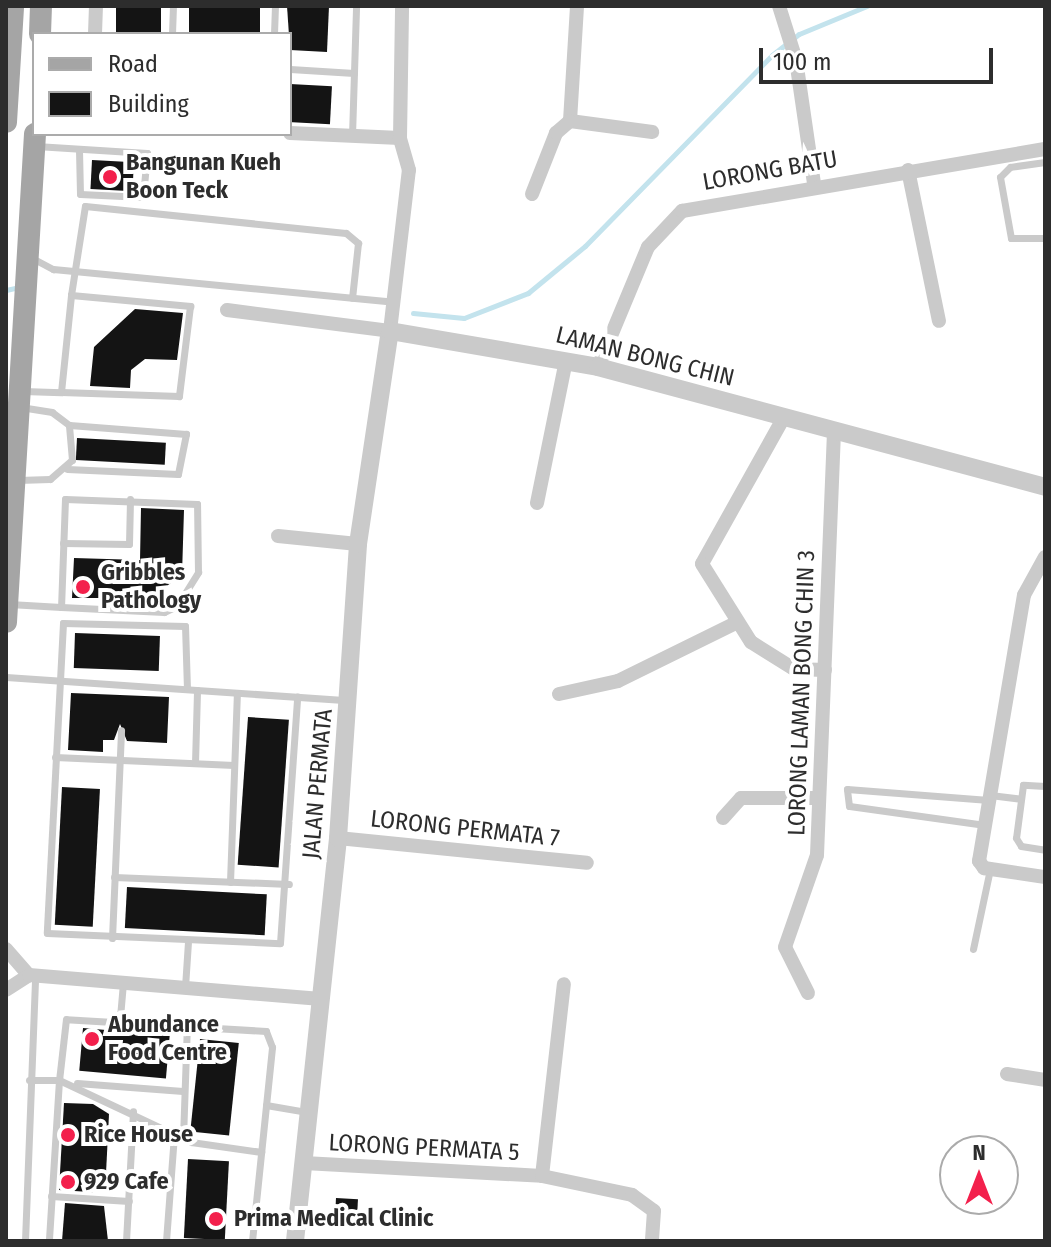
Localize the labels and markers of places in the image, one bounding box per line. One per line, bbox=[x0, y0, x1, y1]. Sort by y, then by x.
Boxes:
place label: Bangunan Kueh Boon Teck bbox=[126, 149, 281, 205]
marker: Bangunan Kueh Boon Teck bbox=[101, 168, 119, 186]
place label: Gribbles Pathology bbox=[101, 559, 201, 615]
marker: Gribbles Pathology bbox=[72, 576, 94, 598]
place label: Abundance Food Centre bbox=[108, 1011, 227, 1067]
marker: Abundance Food Centre bbox=[83, 1030, 101, 1048]
place label: Rice House bbox=[84, 1121, 193, 1149]
marker: Rice House bbox=[59, 1126, 77, 1144]
place label: 929 Cafe bbox=[84, 1168, 169, 1196]
marker: 929 Cafe bbox=[59, 1173, 77, 1191]
place label: Prima Medical Clinic bbox=[234, 1205, 433, 1233]
marker: Prima Medical Clinic bbox=[205, 1208, 227, 1230]

